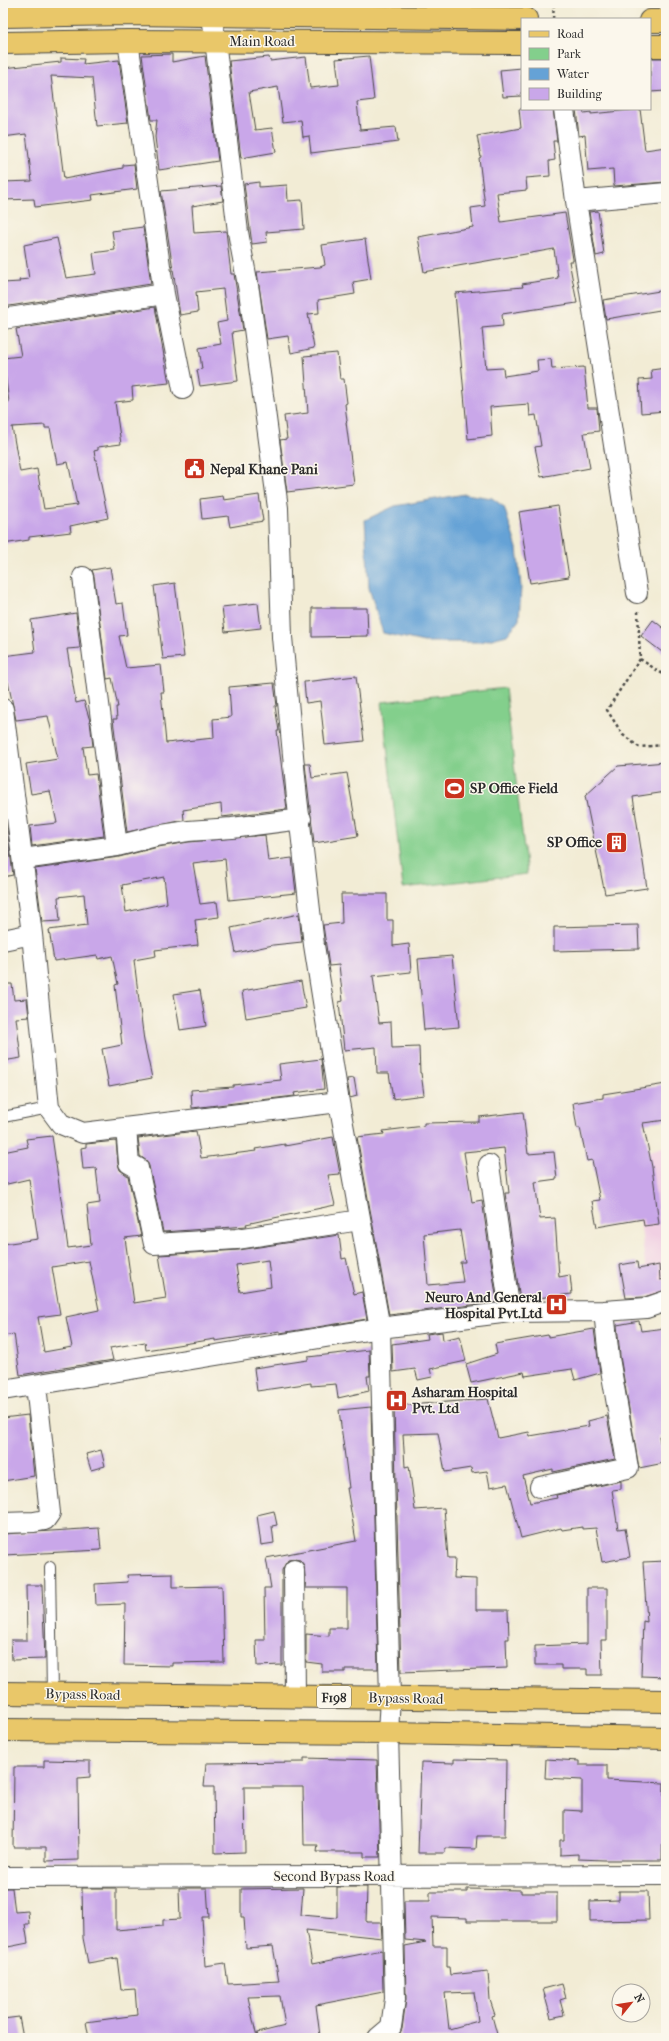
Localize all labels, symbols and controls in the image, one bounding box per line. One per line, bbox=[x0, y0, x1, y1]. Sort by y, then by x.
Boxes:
legend bbox=[521, 18, 651, 110]
text: Road bbox=[557, 27, 584, 41]
street label: Main Road bbox=[229, 33, 295, 50]
text: Park bbox=[557, 47, 582, 61]
text: Water bbox=[556, 67, 590, 81]
text: Building bbox=[557, 87, 602, 101]
public building icon: Nepal Khane Pani bbox=[182, 456, 208, 482]
place label: Nepal Khane Pani bbox=[210, 461, 319, 478]
sports icon: SP Office Field bbox=[441, 775, 467, 801]
place label: SP Office Field bbox=[470, 780, 559, 797]
building icon: SP Office bbox=[604, 829, 630, 855]
place label: SP Office bbox=[547, 834, 602, 851]
place label: Neuro And General Hospital Pvt.Ltd bbox=[425, 1289, 543, 1322]
hospital icon: Neuro And General Hospital Pvt.Ltd bbox=[544, 1292, 570, 1318]
place label: Asharam Hospital Pvt. Ltd bbox=[411, 1384, 518, 1417]
hospital icon: Asharam Hospital Pvt. Ltd bbox=[383, 1387, 409, 1413]
street label: Bypass Road bbox=[45, 1685, 121, 1704]
road number: F198 bbox=[317, 1686, 351, 1708]
street label: Bypass Road bbox=[368, 1689, 444, 1708]
street label: Second Bypass Road bbox=[273, 1868, 395, 1885]
north arrow bbox=[611, 1983, 651, 2023]
text: N bbox=[632, 1991, 647, 2006]

